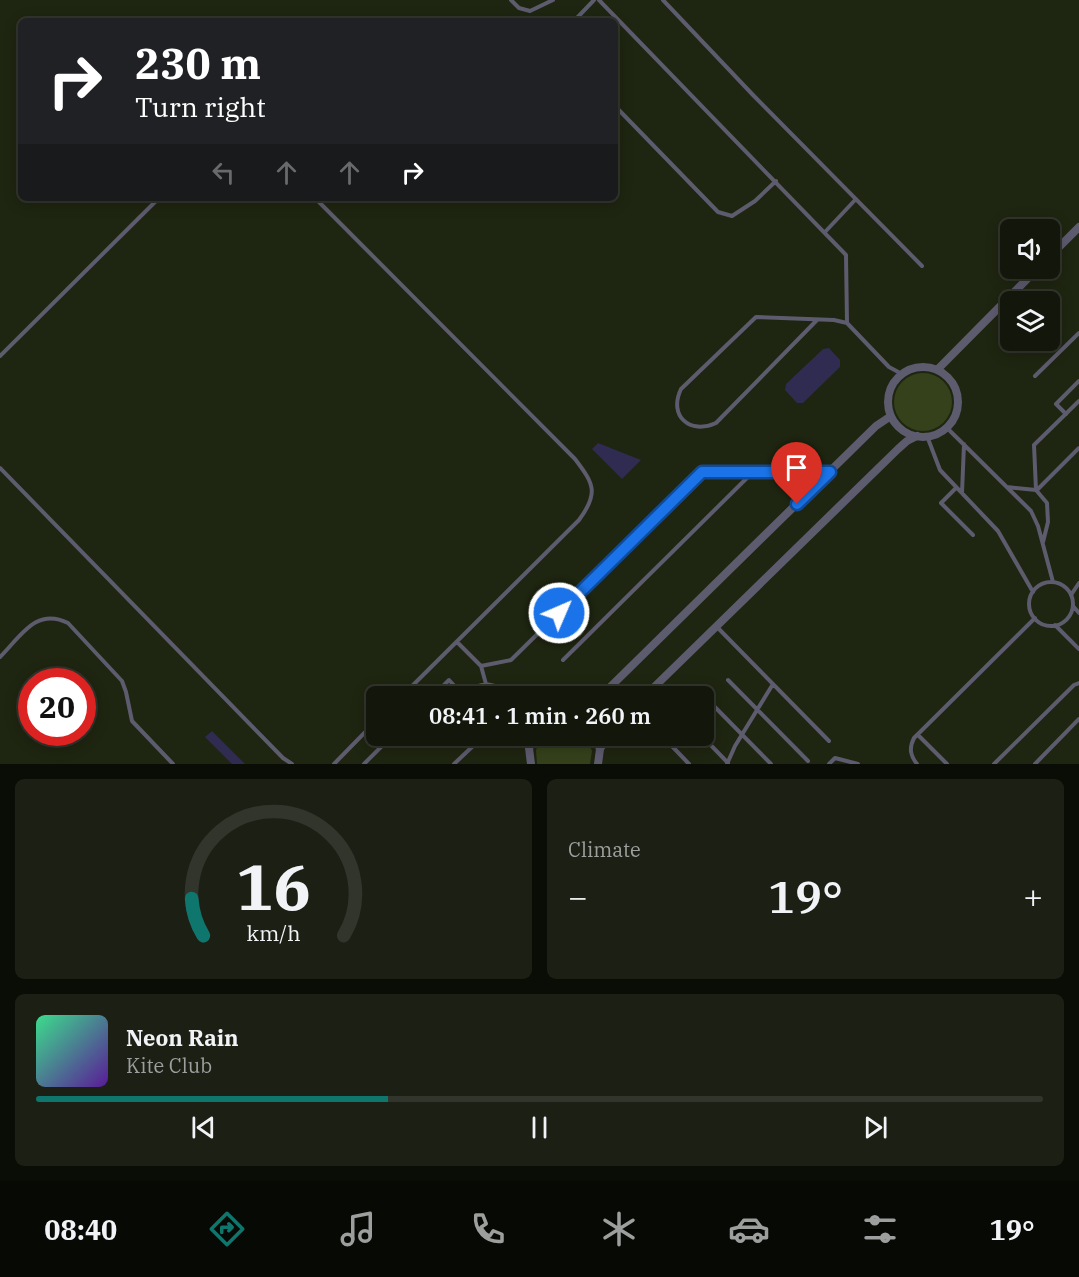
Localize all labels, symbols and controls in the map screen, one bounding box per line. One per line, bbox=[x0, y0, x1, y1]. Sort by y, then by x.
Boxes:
text: 230 m bbox=[135, 36, 261, 91]
icon: right bbox=[36, 42, 114, 120]
text: Turn right bbox=[135, 89, 266, 124]
icon: left bbox=[207, 156, 240, 189]
icon: ahead bbox=[270, 156, 303, 189]
icon: ahead bbox=[333, 156, 366, 189]
icon: right bbox=[396, 156, 429, 189]
map controls bbox=[1000, 219, 1060, 351]
button: sound bbox=[1000, 219, 1060, 279]
button: layers bbox=[1000, 291, 1060, 351]
pin bbox=[771, 442, 822, 504]
icon: arrive bbox=[780, 451, 813, 484]
position arrow bbox=[527, 581, 591, 645]
speed limit sign: 20 bbox=[18, 668, 96, 746]
text: 08:41 · 1 min · 260 m bbox=[429, 701, 651, 730]
text: Climate bbox=[568, 836, 641, 863]
text: 16 bbox=[236, 846, 311, 927]
text: 19° bbox=[768, 867, 843, 925]
text: − bbox=[568, 875, 588, 918]
text: + bbox=[1023, 875, 1043, 918]
text: km/h bbox=[246, 919, 301, 947]
text: Neon Rain bbox=[126, 1023, 239, 1052]
text: Kite Club bbox=[126, 1052, 212, 1079]
icon: previous bbox=[187, 1111, 220, 1144]
icon: pause bbox=[523, 1111, 556, 1144]
icon: next bbox=[859, 1111, 892, 1144]
icon: directions bbox=[206, 1208, 248, 1250]
icon: music bbox=[337, 1208, 379, 1250]
icon: phone bbox=[467, 1208, 509, 1250]
icon: climate bbox=[598, 1208, 640, 1250]
icon: car bbox=[728, 1208, 770, 1250]
icon: filters bbox=[859, 1208, 901, 1250]
text: 08:40 bbox=[44, 1212, 117, 1247]
text: 19° bbox=[990, 1212, 1035, 1247]

